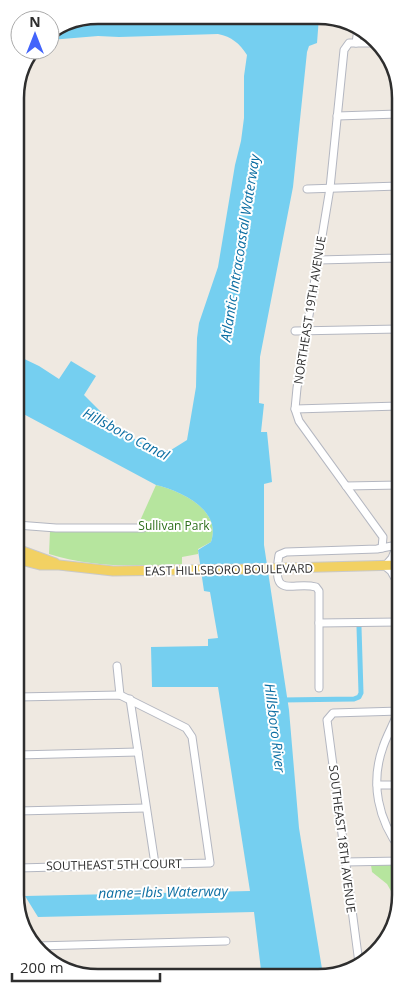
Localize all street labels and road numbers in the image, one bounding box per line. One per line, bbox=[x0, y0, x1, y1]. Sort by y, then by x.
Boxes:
street label: NORTHEAST 19TH AVENUE bbox=[289, 235, 330, 385]
street label: EAST HILLSBORO BOULEVARD bbox=[145, 560, 313, 579]
street label: SOUTHEAST 18TH AVENUE bbox=[325, 764, 360, 914]
street label: SOUTHEAST 5TH COURT bbox=[46, 855, 182, 874]

